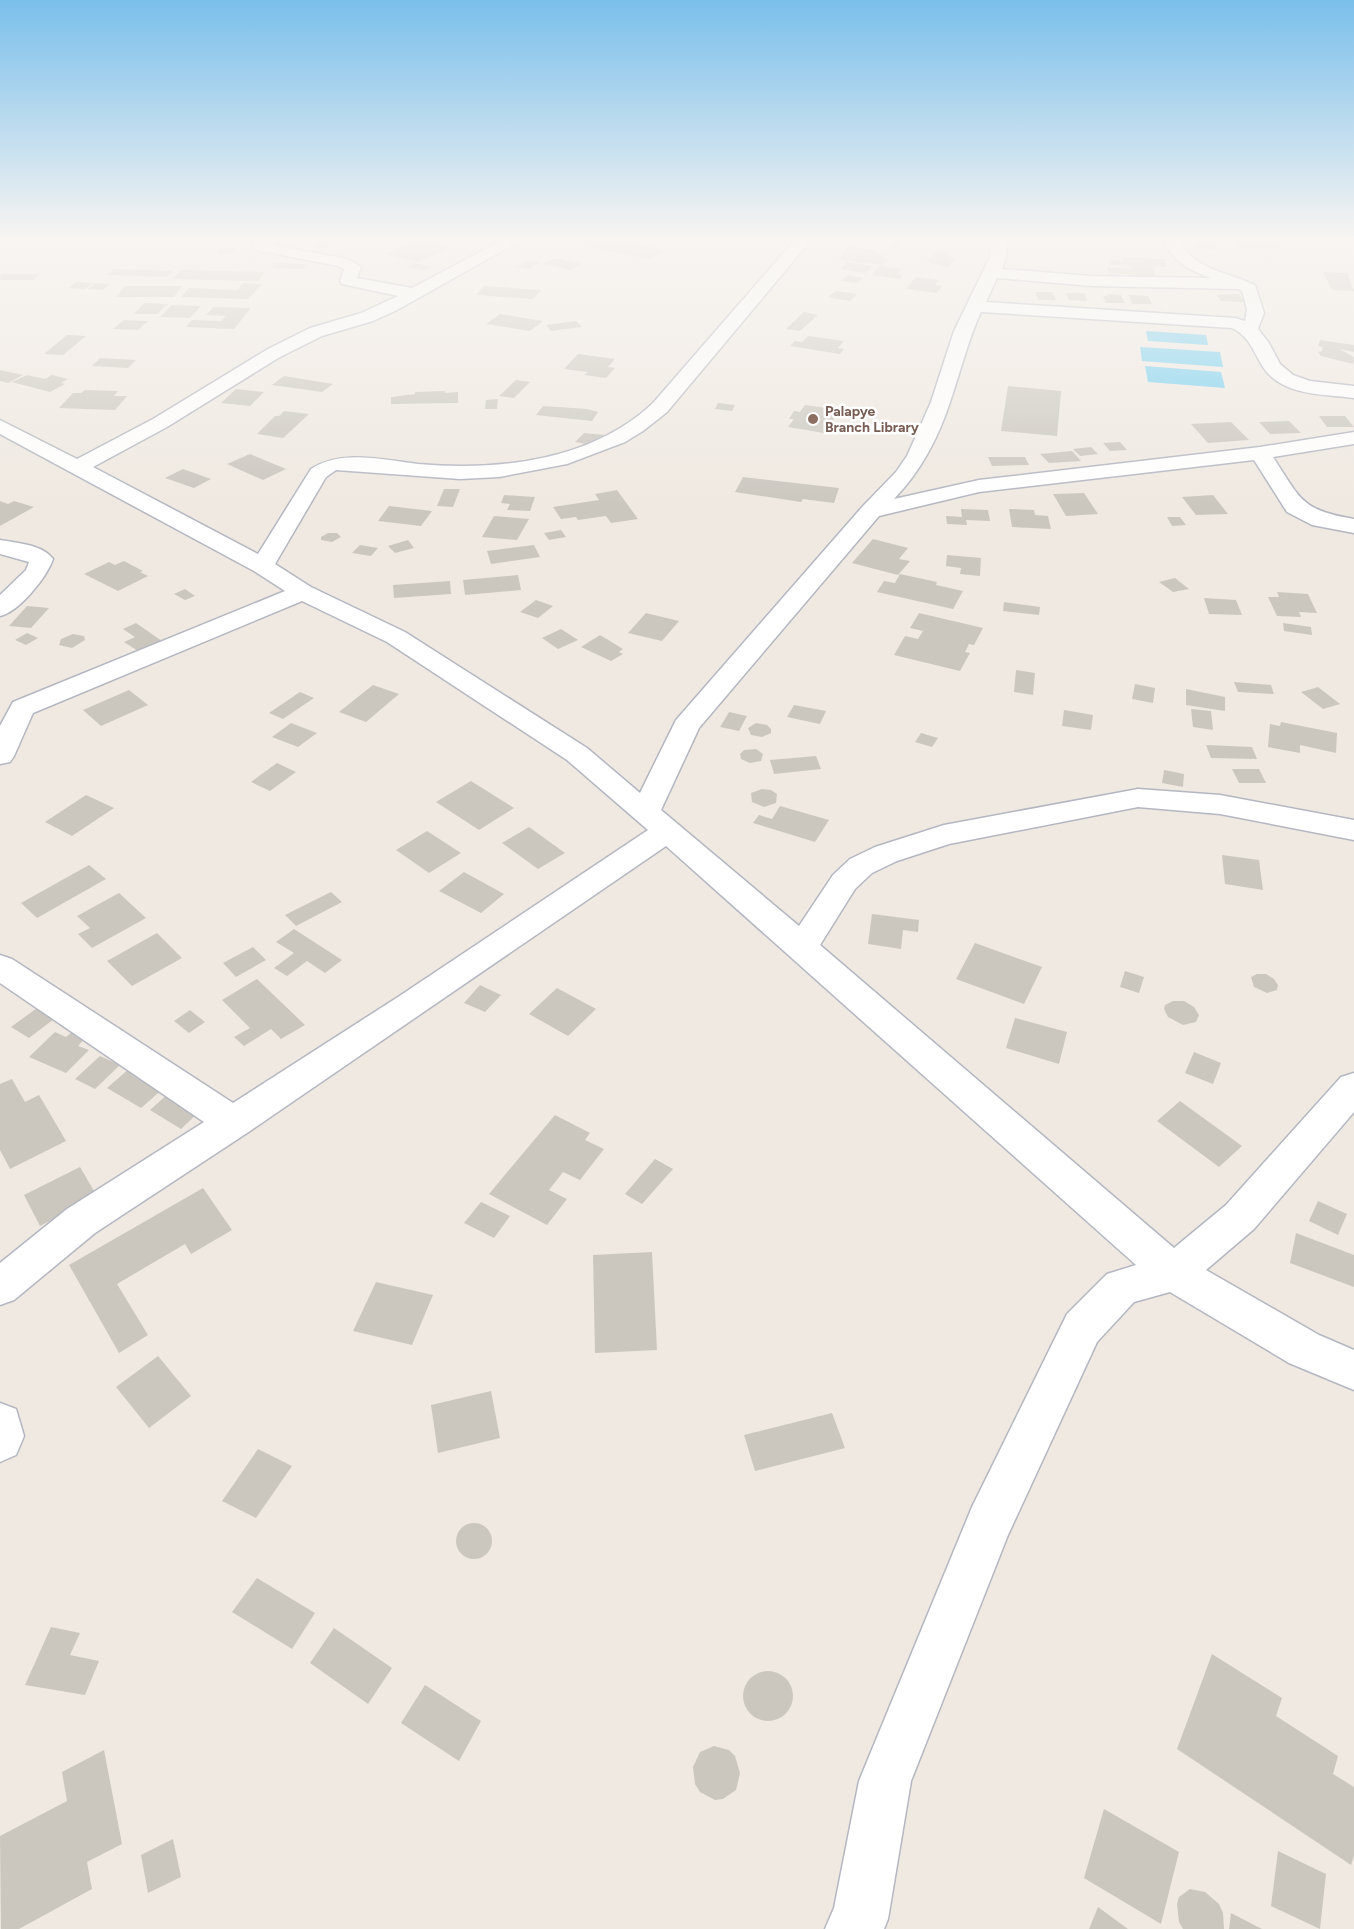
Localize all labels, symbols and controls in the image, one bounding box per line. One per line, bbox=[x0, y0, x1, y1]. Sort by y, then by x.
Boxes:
place label: Palapye Branch Library bbox=[825, 403, 920, 436]
marker: Palapye Branch Library bbox=[806, 412, 820, 426]

